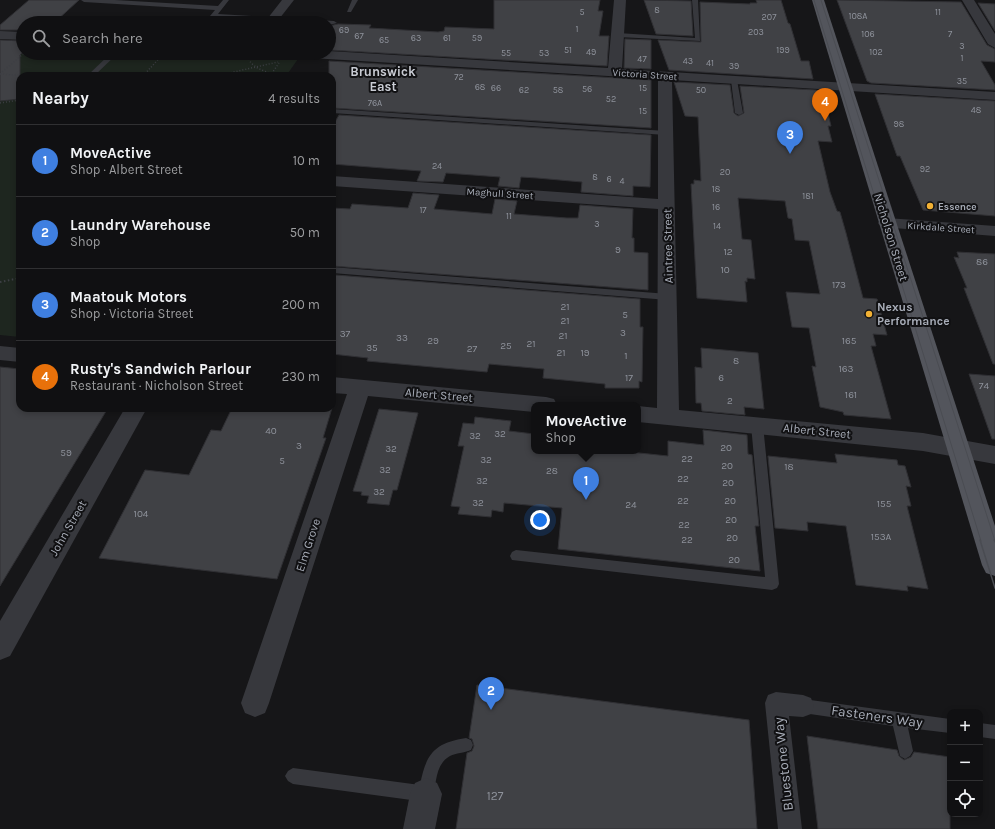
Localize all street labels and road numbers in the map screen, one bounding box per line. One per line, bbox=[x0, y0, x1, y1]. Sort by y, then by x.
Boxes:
street label: Victoria Street bbox=[612, 67, 678, 83]
street label: Maghull Street bbox=[466, 186, 534, 202]
street label: Nicholson Street bbox=[871, 191, 911, 283]
street label: Aintree Street bbox=[660, 208, 676, 283]
street label: Kirkdale Street bbox=[907, 220, 975, 236]
street label: Albert Street bbox=[404, 385, 474, 405]
street label: Albert Street bbox=[782, 420, 852, 442]
street label: John Street bbox=[47, 497, 90, 558]
street label: Elm Grove bbox=[293, 517, 323, 573]
street label: Fasteners Way bbox=[830, 702, 924, 731]
street label: Bluestone Way bbox=[770, 716, 797, 811]

